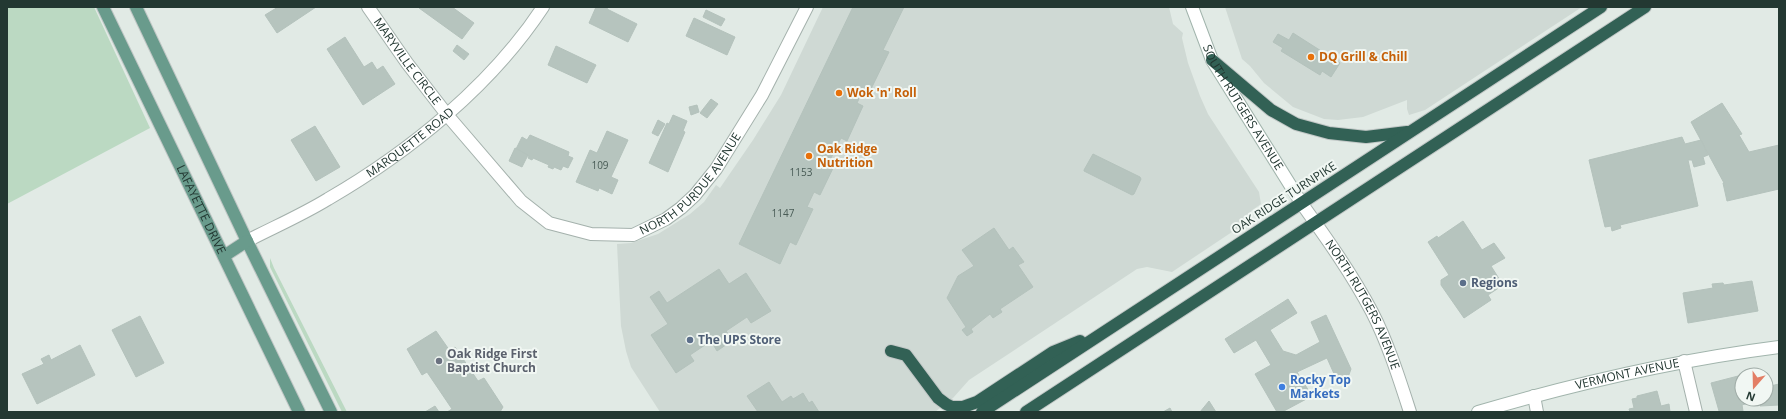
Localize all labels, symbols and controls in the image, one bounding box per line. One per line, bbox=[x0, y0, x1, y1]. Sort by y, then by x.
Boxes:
street label: MARYVILLE CIRCLE bbox=[370, 14, 445, 108]
street label: SOUTH RUTGERS AVENUE bbox=[1199, 42, 1288, 173]
place label: DQ Grill & Chill bbox=[1319, 48, 1407, 65]
marker: DQ Grill & Chill bbox=[1306, 52, 1316, 62]
place label: Wok 'n' Roll bbox=[847, 84, 917, 101]
marker: Wok 'n' Roll bbox=[834, 88, 844, 98]
street label: MARQUETTE ROAD bbox=[362, 103, 457, 181]
street label: NORTH PURDUE AVENUE bbox=[636, 129, 745, 239]
place label: Oak Ridge Nutrition bbox=[817, 140, 877, 171]
marker: Oak Ridge Nutrition bbox=[804, 151, 814, 161]
street label: OAK RIDGE TURNPIKE bbox=[1228, 157, 1339, 238]
house number: 109 bbox=[591, 158, 609, 172]
street label: LAFAYETTE DRIVE bbox=[173, 162, 230, 257]
house number: 1153 bbox=[790, 165, 813, 179]
house number: 1147 bbox=[772, 206, 795, 220]
street label: NORTH RUTGERS AVENUE bbox=[1321, 236, 1404, 372]
place label: Regions bbox=[1471, 274, 1518, 291]
marker: Regions bbox=[1458, 278, 1468, 288]
place label: The UPS Store bbox=[698, 331, 781, 348]
marker: The UPS Store bbox=[685, 335, 695, 345]
place label: Oak Ridge First Baptist Church bbox=[447, 345, 537, 376]
street label: VERMONT AVENUE bbox=[1573, 354, 1681, 393]
marker: Oak Ridge First Baptist Church bbox=[434, 356, 444, 366]
north arrow bbox=[1734, 367, 1774, 407]
place label: Rocky Top Markets bbox=[1290, 371, 1351, 402]
marker: Rocky Top Markets bbox=[1277, 382, 1287, 392]
text: N bbox=[1744, 388, 1757, 405]

